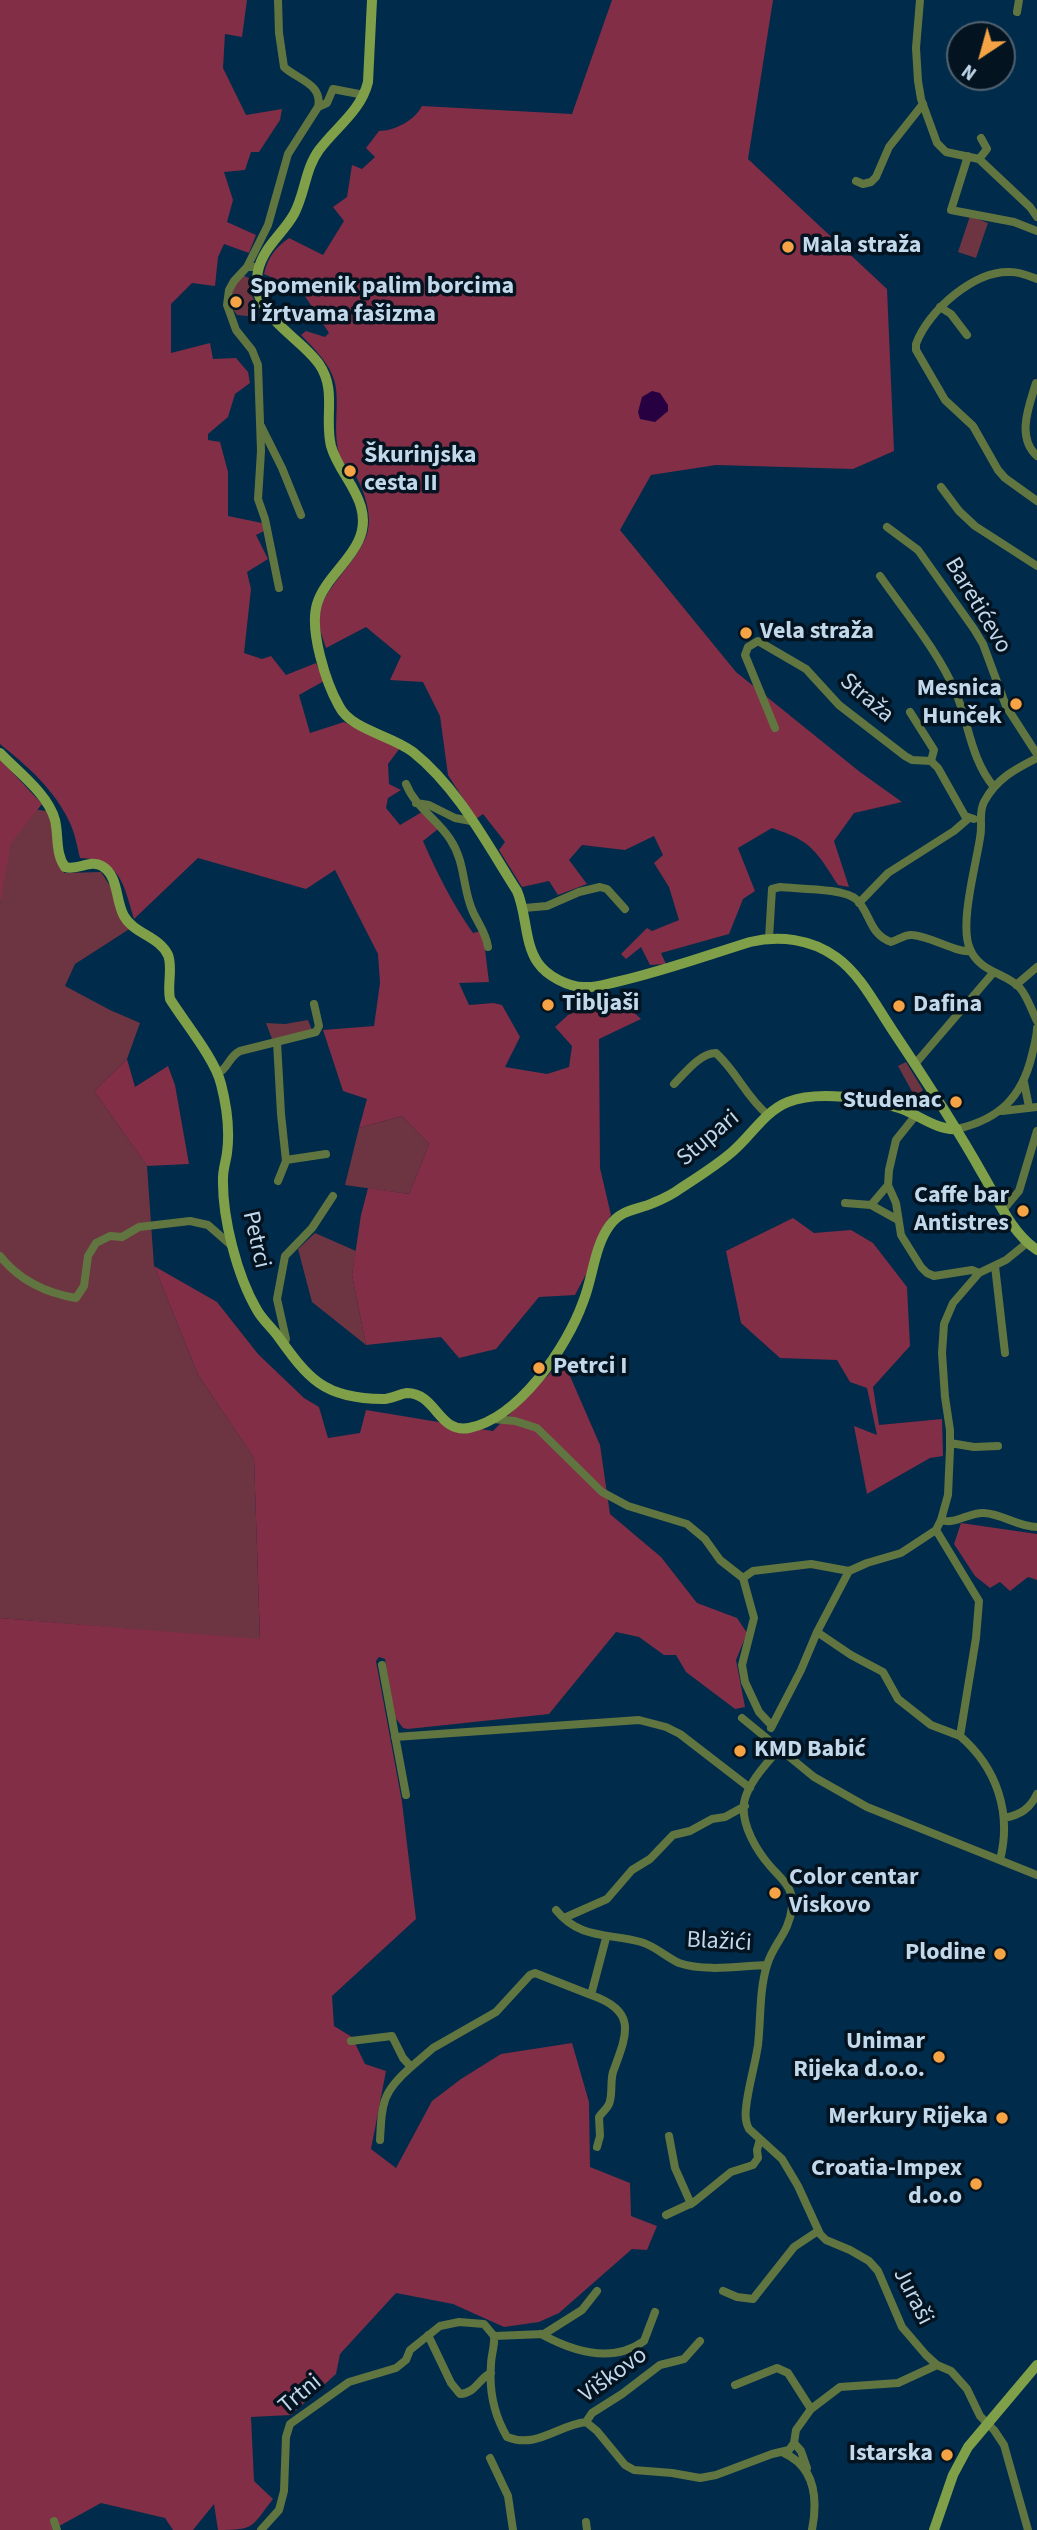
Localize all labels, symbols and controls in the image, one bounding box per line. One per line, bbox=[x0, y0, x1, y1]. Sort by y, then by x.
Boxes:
north arrow bbox=[946, 21, 1016, 91]
text: N bbox=[956, 57, 983, 86]
place label: Mala straža bbox=[802, 233, 921, 261]
marker: Mala straža bbox=[780, 239, 796, 255]
place label: Spomenik palim borcima i žrtvama fašizma bbox=[250, 274, 514, 330]
marker: Spomenik palim borcima i žrtvama fašizma bbox=[228, 294, 244, 310]
place label: Škurinjska cesta II bbox=[364, 443, 476, 499]
marker: Škurinjska cesta II bbox=[342, 463, 358, 479]
street label: Baretićevo bbox=[937, 553, 1017, 659]
place label: Vela straža bbox=[760, 619, 874, 647]
marker: Vela straža bbox=[738, 625, 754, 641]
street label: Straža bbox=[833, 668, 899, 730]
place label: Mesnica Hunček bbox=[917, 676, 1002, 732]
marker: Mesnica Hunček bbox=[1008, 696, 1024, 712]
place label: Tibljaši bbox=[562, 991, 639, 1019]
place label: Dafina bbox=[913, 992, 982, 1020]
marker: Tibljaši bbox=[540, 997, 556, 1013]
marker: Dafina bbox=[891, 998, 907, 1014]
place label: Studenac bbox=[843, 1088, 942, 1116]
marker: Studenac bbox=[948, 1094, 964, 1110]
street label: Stupari bbox=[672, 1105, 746, 1173]
place label: Caffe bar Antistres bbox=[914, 1183, 1009, 1239]
marker: Caffe bar Antistres bbox=[1015, 1203, 1031, 1219]
street label: Petrci bbox=[234, 1209, 276, 1271]
place label: Petrci I bbox=[553, 1354, 627, 1382]
marker: Petrci I bbox=[531, 1360, 547, 1376]
place label: KMD Babić bbox=[754, 1737, 866, 1765]
marker: KMD Babić bbox=[732, 1743, 748, 1759]
place label: Color centar Viskovo bbox=[789, 1865, 918, 1921]
marker: Color centar Viskovo bbox=[767, 1885, 783, 1901]
street label: Blažići bbox=[686, 1927, 752, 1959]
place label: Plodine bbox=[905, 1940, 986, 1968]
marker: Plodine bbox=[992, 1946, 1008, 1962]
place label: Unimar Rijeka d.o.o. bbox=[793, 2029, 925, 2085]
marker: Unimar Rijeka d.o.o. bbox=[931, 2049, 947, 2065]
place label: Merkury Rijeka bbox=[828, 2104, 988, 2132]
marker: Merkury Rijeka bbox=[994, 2110, 1010, 2126]
place label: Croatia-Impex d.o.o bbox=[811, 2156, 962, 2212]
marker: Croatia-Impex d.o.o bbox=[968, 2176, 984, 2192]
street label: Juraši bbox=[885, 2264, 939, 2330]
street label: Viškovo bbox=[574, 2342, 654, 2410]
street label: Trtni bbox=[274, 2369, 328, 2421]
place label: Istarska bbox=[849, 2441, 933, 2469]
marker: Istarska bbox=[939, 2447, 955, 2463]

